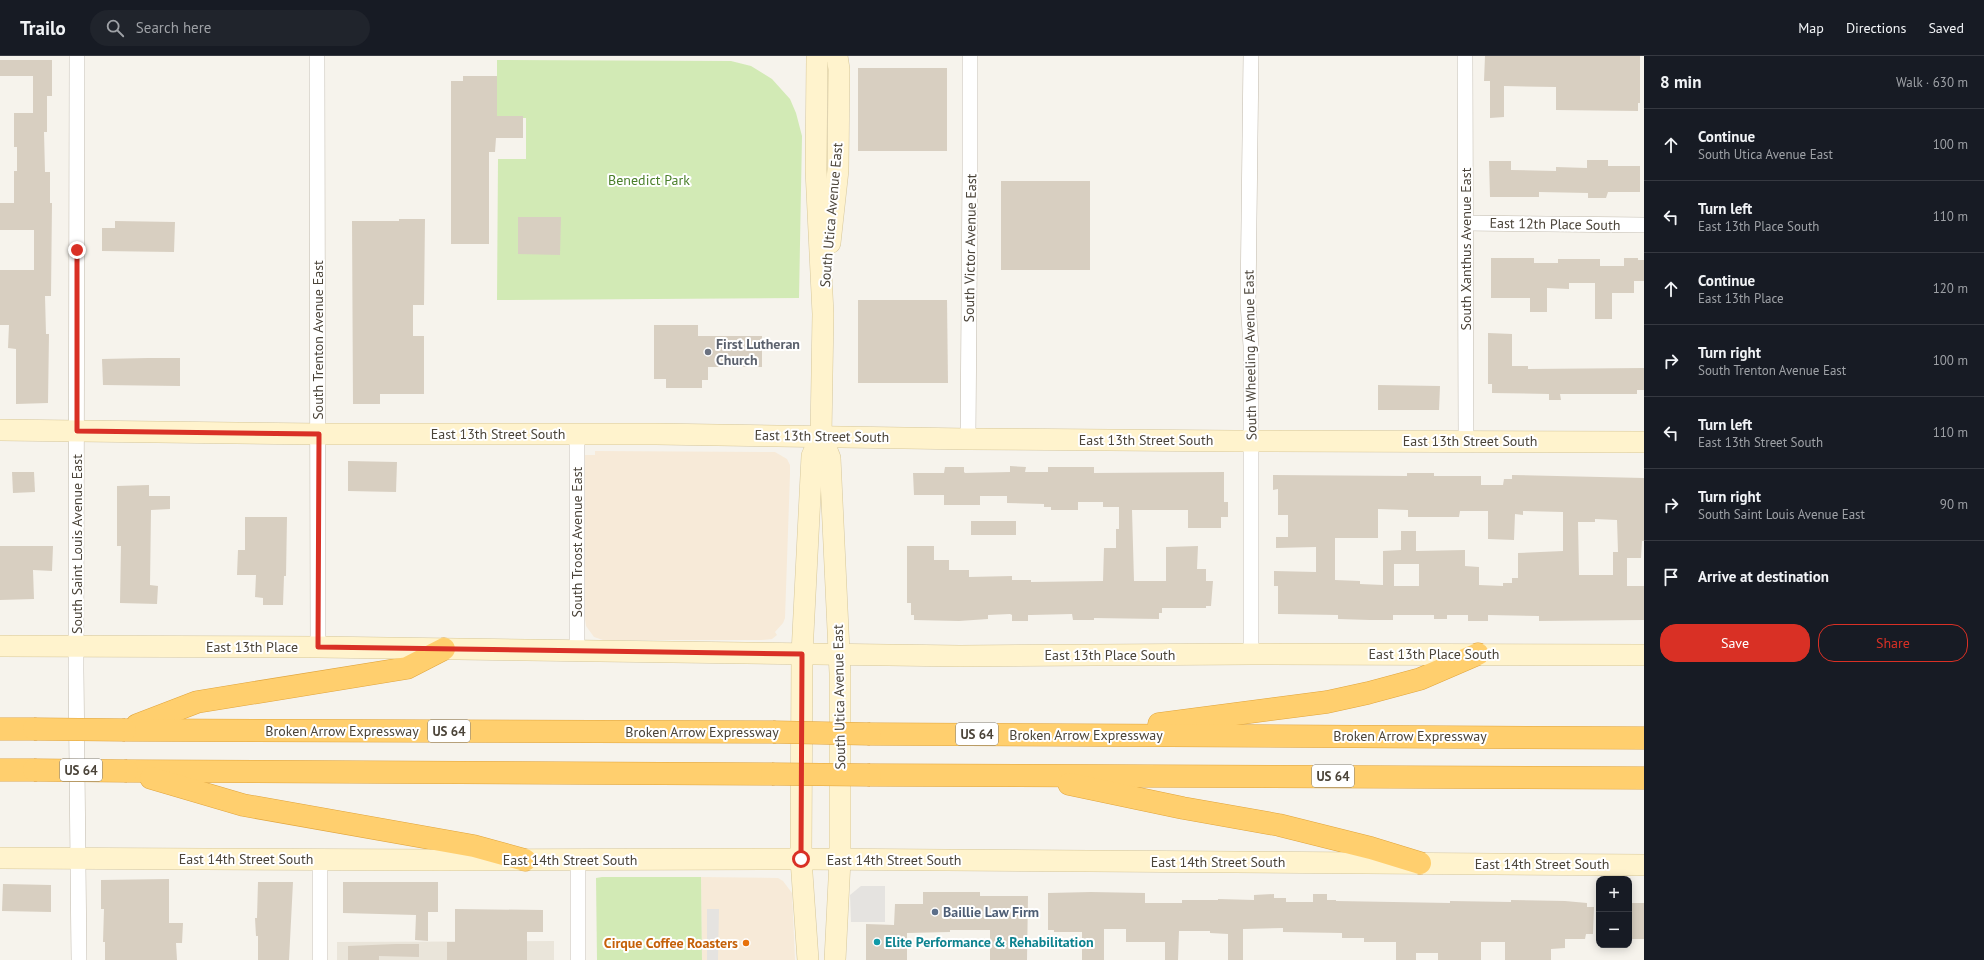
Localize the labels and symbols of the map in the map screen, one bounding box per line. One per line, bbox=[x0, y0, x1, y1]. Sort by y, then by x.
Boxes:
street label: South Utica Avenue East bbox=[816, 142, 846, 288]
street label: South Xanthus Avenue East bbox=[1457, 167, 1475, 330]
park label: Benedict Park bbox=[608, 171, 690, 189]
street label: South Victor Avenue East bbox=[960, 173, 980, 323]
street label: East 12th Place South bbox=[1489, 214, 1621, 234]
route end bbox=[68, 241, 86, 259]
street label: South Trenton Avenue East bbox=[309, 260, 327, 420]
street label: South Wheeling Avenue East bbox=[1240, 269, 1260, 440]
place label: First Lutheran Church bbox=[716, 335, 800, 369]
marker: First Lutheran Church bbox=[703, 347, 713, 357]
street label: East 13th Street South bbox=[431, 425, 565, 443]
street label: East 13th Street South bbox=[755, 426, 889, 446]
street label: East 13th Street South bbox=[1079, 431, 1213, 449]
street label: East 13th Street South bbox=[1403, 432, 1537, 450]
street label: South Saint Louis Avenue East bbox=[68, 454, 86, 634]
street label: South Troost Avenue East bbox=[568, 466, 586, 617]
street label: South Utica Avenue East bbox=[829, 624, 849, 770]
street label: East 13th Place bbox=[206, 638, 298, 656]
street label: East 13th Place South bbox=[1369, 645, 1499, 663]
street label: East 13th Place South bbox=[1045, 646, 1175, 664]
road number: US 64 bbox=[428, 720, 470, 742]
street label: Broken Arrow Expressway bbox=[265, 722, 419, 740]
street label: Broken Arrow Expressway bbox=[625, 723, 779, 741]
road number: US 64 bbox=[956, 723, 998, 745]
street label: Broken Arrow Expressway bbox=[1009, 726, 1163, 744]
street label: Broken Arrow Expressway bbox=[1333, 727, 1487, 745]
road number: US 64 bbox=[60, 759, 102, 781]
road number: US 64 bbox=[1312, 765, 1354, 787]
street label: East 14th Street South bbox=[179, 850, 313, 868]
route start bbox=[792, 850, 810, 868]
street label: East 14th Street South bbox=[503, 851, 637, 869]
street label: East 14th Street South bbox=[827, 851, 961, 869]
street label: East 14th Street South bbox=[1151, 853, 1285, 871]
street label: East 14th Street South bbox=[1475, 855, 1609, 873]
place label: Baillie Law Firm bbox=[943, 903, 1039, 921]
marker: Baillie Law Firm bbox=[930, 907, 940, 917]
place label: Elite Performance & Rehabilitation bbox=[885, 933, 1094, 951]
place label: Cirque Coffee Roasters bbox=[604, 934, 738, 952]
marker: Elite Performance & Rehabilitation bbox=[872, 937, 882, 947]
marker: Cirque Coffee Roasters bbox=[741, 938, 751, 948]

